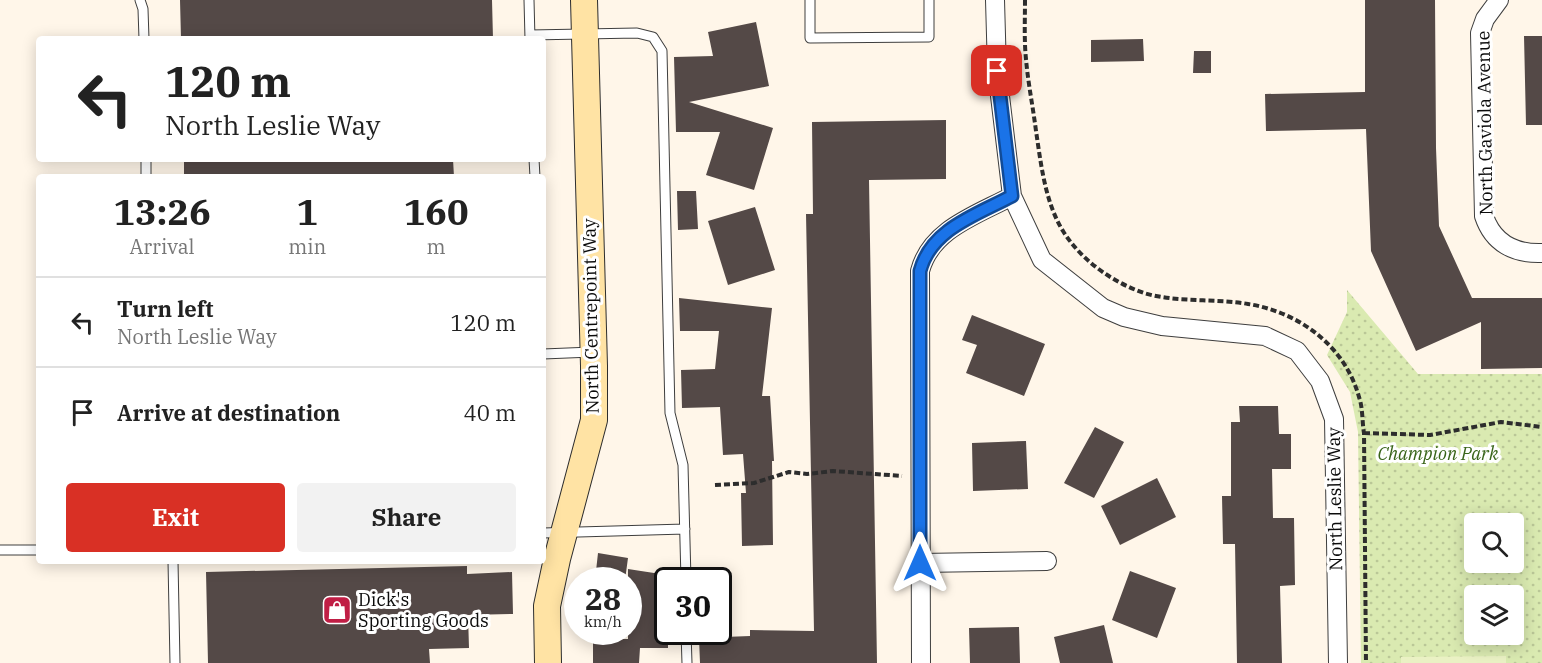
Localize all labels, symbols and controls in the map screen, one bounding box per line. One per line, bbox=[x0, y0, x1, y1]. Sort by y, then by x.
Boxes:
street label: North Gaviola Avenue bbox=[1471, 30, 1498, 216]
pin bbox=[971, 45, 1022, 96]
text: 120 m bbox=[165, 54, 291, 109]
icon: arrive bbox=[980, 54, 1013, 87]
icon: left bbox=[66, 60, 144, 138]
text: North Leslie Way bbox=[165, 107, 380, 142]
text: 13:26 bbox=[113, 188, 211, 235]
text: 1 bbox=[296, 188, 318, 235]
text: 160 bbox=[404, 188, 469, 235]
street label: North Centrepoint Way bbox=[577, 218, 604, 414]
text: Arrival bbox=[130, 233, 195, 260]
text: min bbox=[288, 233, 326, 260]
text: m bbox=[427, 233, 446, 260]
text: Turn left bbox=[117, 294, 213, 323]
icon: left bbox=[66, 306, 99, 339]
text: 120 m bbox=[450, 308, 516, 337]
text: North Leslie Way bbox=[117, 323, 277, 350]
icon: arrive bbox=[66, 396, 99, 429]
text: Arrive at destination bbox=[117, 398, 340, 427]
text: 40 m bbox=[464, 398, 516, 427]
street label: North Leslie Way bbox=[1322, 427, 1347, 571]
park label: Champion Park bbox=[1378, 442, 1499, 465]
button: Exit bbox=[66, 483, 285, 552]
button: Share bbox=[297, 483, 516, 552]
map controls bbox=[1464, 513, 1524, 645]
button: search bbox=[1464, 513, 1524, 573]
position arrow bbox=[888, 531, 952, 595]
speed limit sign: 30 bbox=[654, 567, 732, 645]
text: 28 bbox=[585, 579, 621, 618]
button: layers bbox=[1464, 585, 1524, 645]
place label: Dick's Sporting Goods bbox=[358, 588, 489, 632]
shop icon: Dick's Sporting Goods bbox=[321, 594, 353, 626]
text: km/h bbox=[584, 612, 622, 631]

